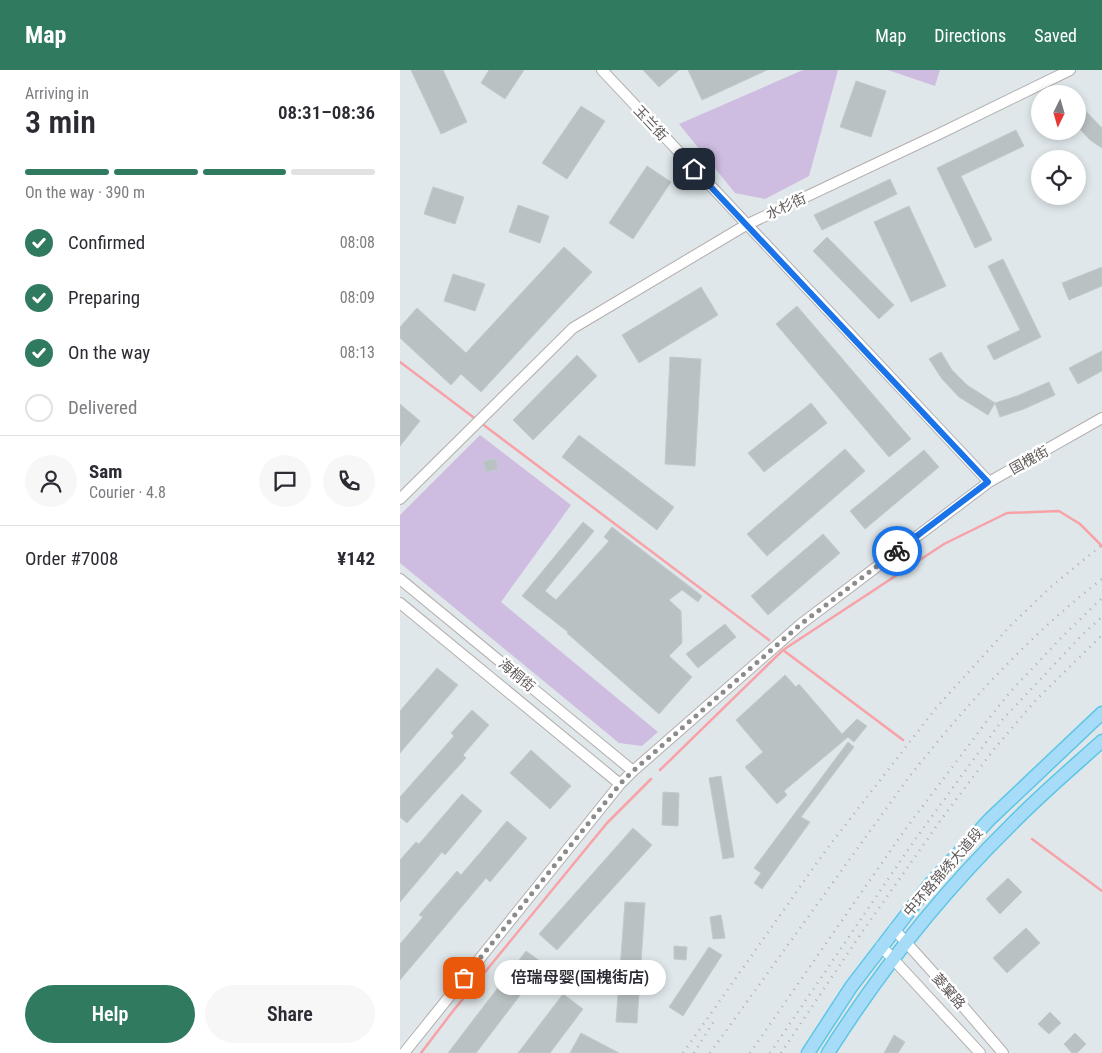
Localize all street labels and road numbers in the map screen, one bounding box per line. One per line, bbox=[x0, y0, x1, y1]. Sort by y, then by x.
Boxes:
street label: 玉兰街 bbox=[631, 102, 671, 144]
street label: 水杉街 bbox=[764, 190, 808, 222]
street label: 国槐街 bbox=[1007, 443, 1051, 477]
street label: 海桐街 bbox=[496, 655, 538, 695]
street label: 中环路锦绣大道段 bbox=[900, 824, 986, 920]
street label: 菱窠路 bbox=[929, 970, 969, 1012]

